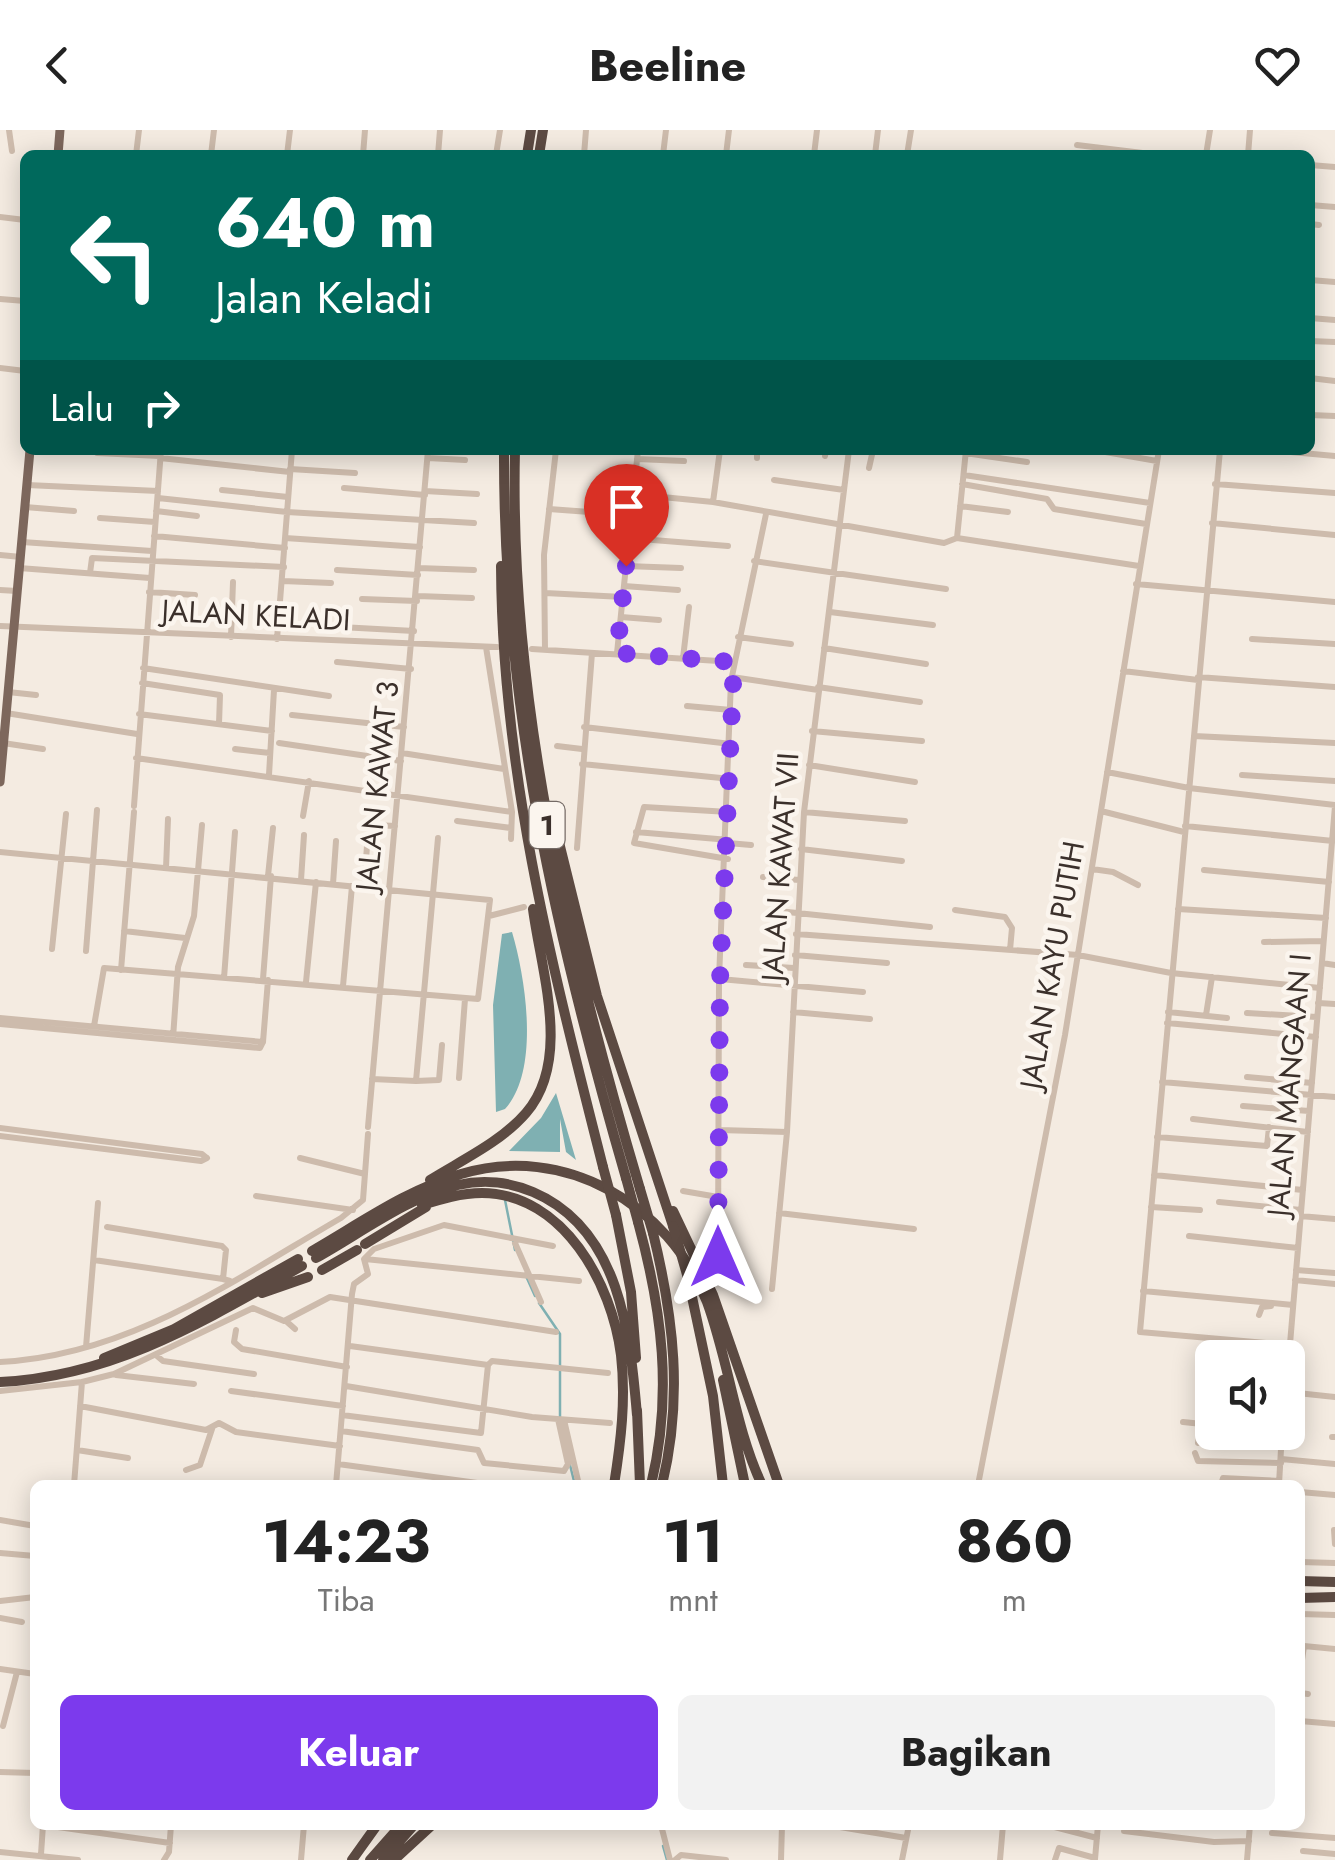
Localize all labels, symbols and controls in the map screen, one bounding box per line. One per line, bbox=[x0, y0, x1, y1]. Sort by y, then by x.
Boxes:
text: Beeline bbox=[589, 33, 746, 98]
icon: back bbox=[30, 38, 85, 93]
icon: heart bbox=[1250, 38, 1305, 93]
text: 640 m bbox=[215, 172, 435, 273]
icon: left bbox=[50, 190, 180, 320]
text: Jalan Keladi bbox=[215, 265, 433, 330]
text: Lalu bbox=[50, 380, 114, 435]
icon: right bbox=[134, 380, 189, 435]
pin bbox=[584, 464, 669, 567]
icon: arrive bbox=[599, 479, 654, 534]
street label: JALAN KELADI bbox=[157, 588, 351, 641]
street label: JALAN KAWAT 3 bbox=[344, 679, 409, 897]
street label: JALAN KAWAT VII bbox=[750, 751, 809, 987]
road number: 1 bbox=[530, 802, 564, 848]
street label: JALAN KAYU PUTIH bbox=[1008, 838, 1095, 1096]
street label: JALAN MANGAAN I bbox=[1256, 952, 1322, 1222]
position arrow bbox=[666, 1205, 770, 1309]
map controls bbox=[1195, 1340, 1305, 1450]
button: sound bbox=[1195, 1340, 1305, 1450]
text: 14:23 bbox=[262, 1498, 430, 1585]
text: 11 bbox=[662, 1498, 723, 1585]
text: 860 bbox=[955, 1498, 1073, 1585]
text: Tiba bbox=[318, 1577, 375, 1623]
text: mnt bbox=[668, 1577, 718, 1623]
text: m bbox=[1002, 1577, 1027, 1623]
button: Keluar bbox=[60, 1695, 658, 1810]
button: Bagikan bbox=[678, 1695, 1275, 1810]

